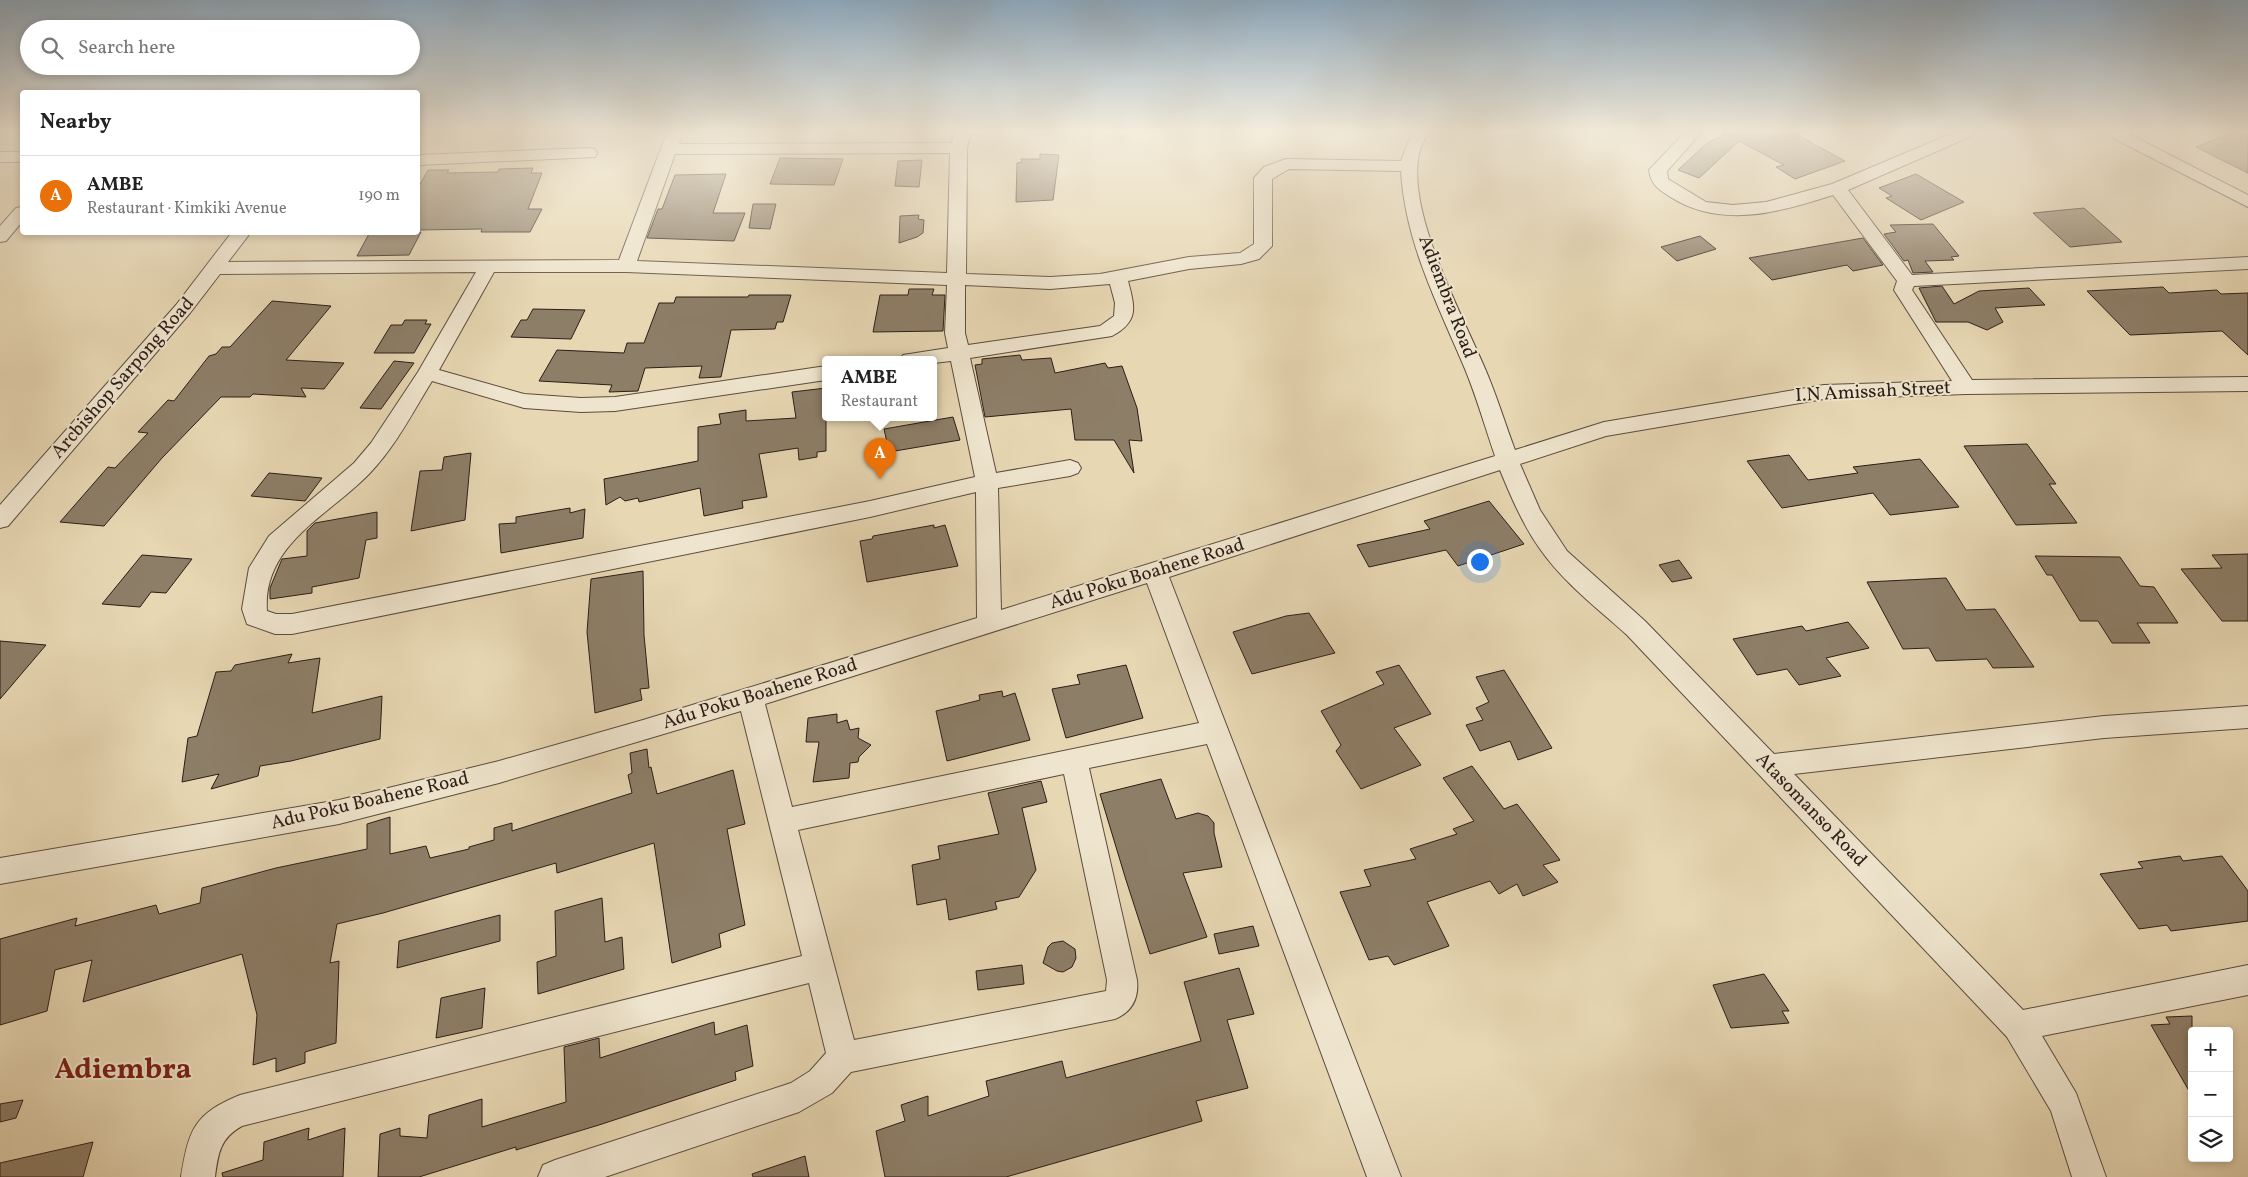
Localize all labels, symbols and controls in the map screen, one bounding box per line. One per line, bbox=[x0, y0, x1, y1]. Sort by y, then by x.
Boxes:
search box bbox=[20, 20, 420, 75]
icon: search bbox=[38, 34, 66, 62]
text: Search here bbox=[78, 35, 175, 61]
text: Nearby bbox=[40, 108, 111, 137]
text: AMBE bbox=[87, 172, 143, 198]
text: A bbox=[50, 185, 62, 207]
text: 190 m bbox=[358, 185, 400, 207]
text: Restaurant · Kimkiki Avenue bbox=[87, 198, 286, 220]
street label: Adiembra Road bbox=[1412, 232, 1482, 362]
street label: Arcbishop Sarpong Road bbox=[45, 292, 201, 464]
popup bbox=[822, 356, 937, 421]
text: AMBE bbox=[841, 365, 897, 391]
street label: I.N Amissah Street bbox=[1795, 375, 1952, 409]
text: Restaurant bbox=[841, 391, 918, 413]
pin: A bbox=[864, 438, 896, 479]
street label: Adu Poku Boahene Road bbox=[1046, 532, 1248, 616]
your location bbox=[1467, 549, 1493, 575]
street label: Adu Poku Boahene Road bbox=[659, 652, 861, 736]
street label: Atasomanso Road bbox=[1750, 747, 1872, 873]
street label: Adu Poku Boahene Road bbox=[268, 766, 472, 836]
map controls bbox=[2188, 1027, 2233, 1162]
button: + bbox=[2188, 1027, 2233, 1072]
district label: Adiembra bbox=[54, 1050, 192, 1091]
button: − bbox=[2188, 1072, 2233, 1117]
button: layers bbox=[2188, 1117, 2233, 1162]

